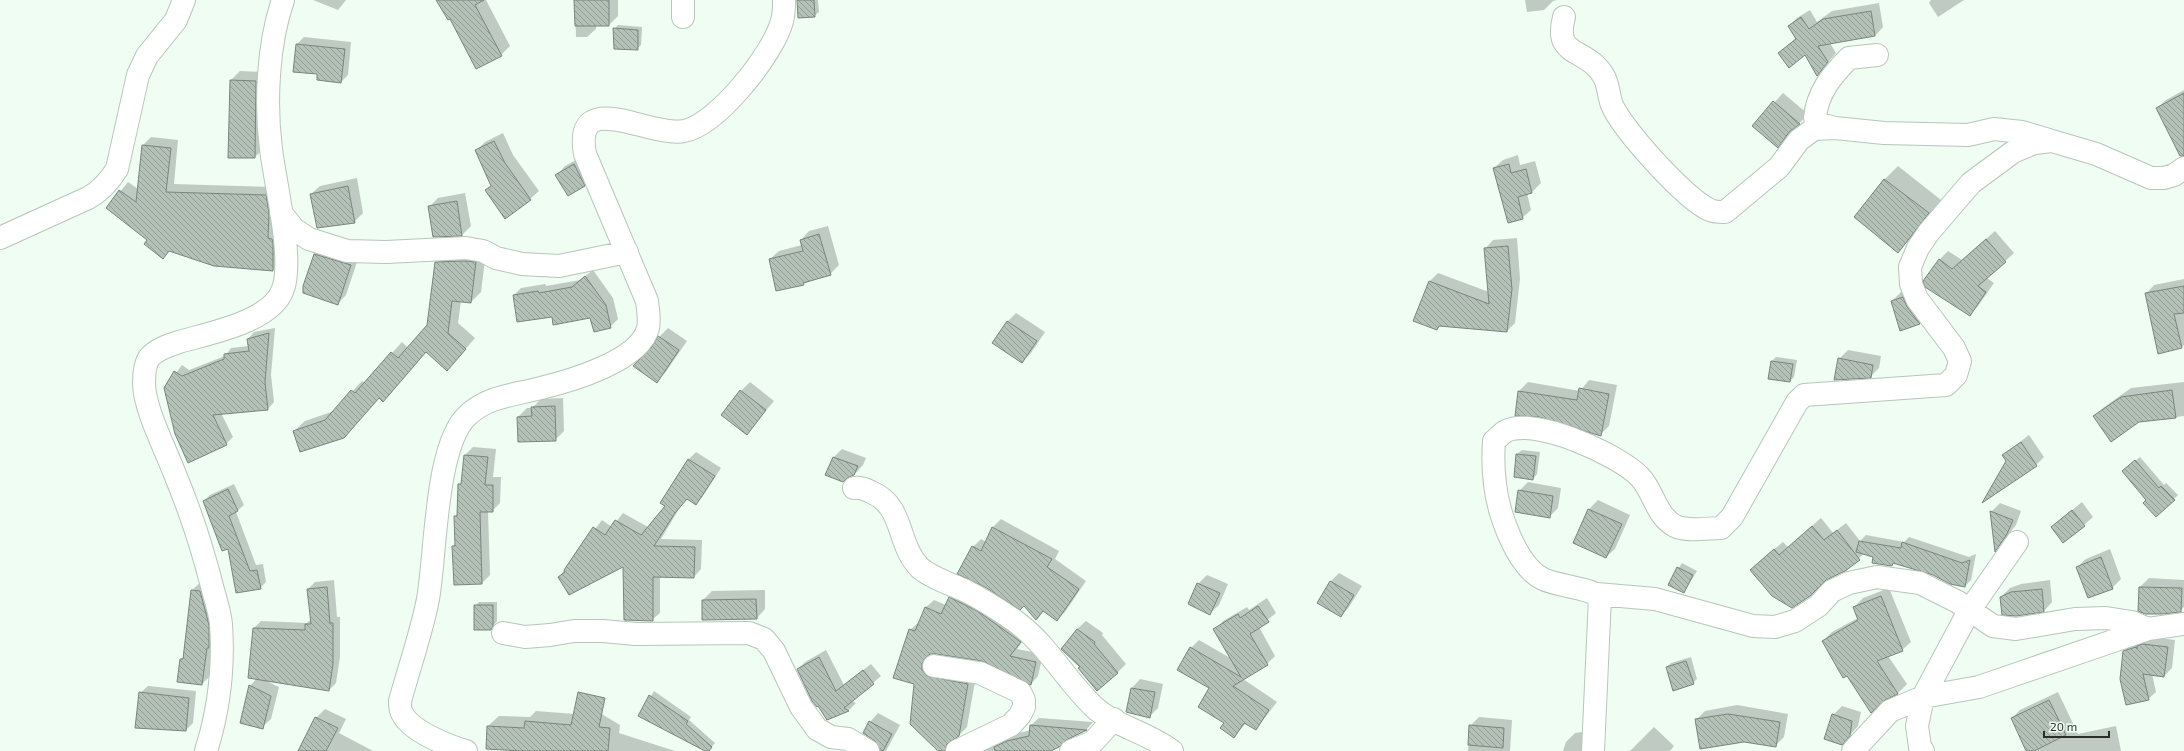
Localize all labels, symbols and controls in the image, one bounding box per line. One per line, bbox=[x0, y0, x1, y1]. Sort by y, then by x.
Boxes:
scale bar bbox=[2044, 713, 2109, 739]
text: 20 m bbox=[2050, 719, 2077, 733]

